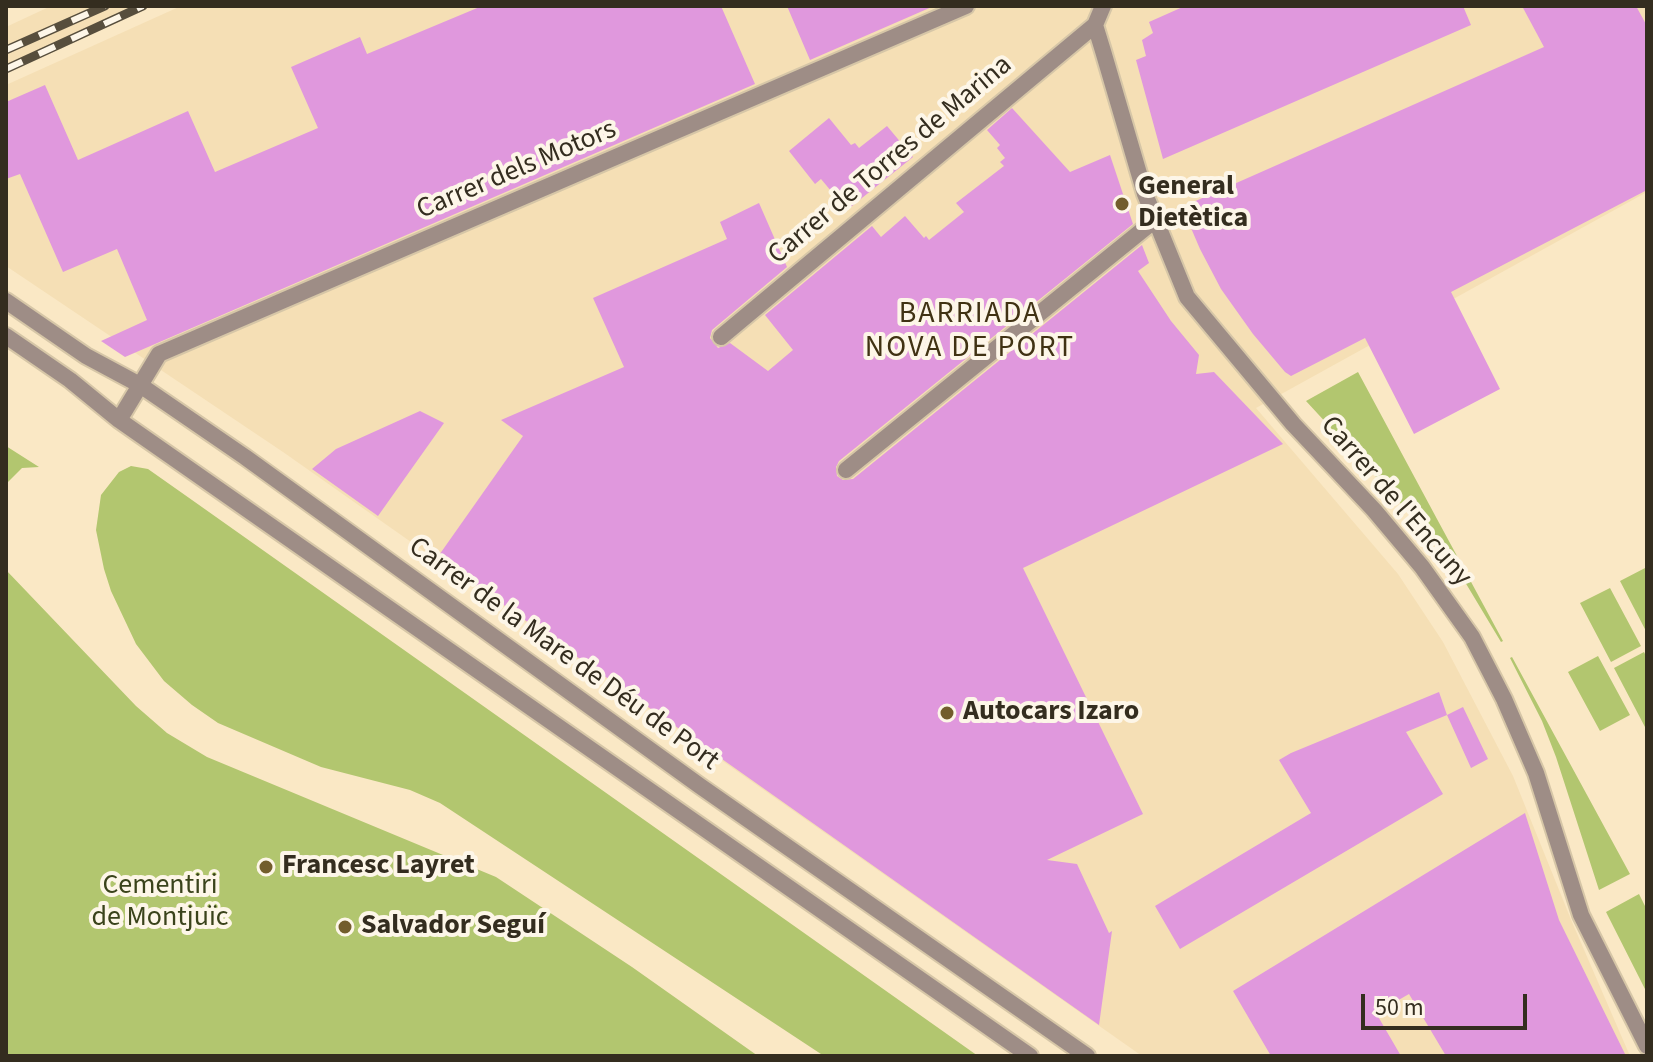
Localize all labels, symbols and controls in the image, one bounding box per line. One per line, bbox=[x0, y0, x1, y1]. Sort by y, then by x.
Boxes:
street label: Carrer de Torres de Marina bbox=[762, 49, 1020, 273]
street label: Carrer dels Motors bbox=[412, 114, 622, 228]
place label: General Dietètica bbox=[1138, 171, 1248, 237]
marker: General Dietètica bbox=[1113, 195, 1131, 213]
district label: BARRIADA NOVA DE PORT bbox=[865, 297, 1075, 368]
street label: Carrer de l'Encuny bbox=[1312, 410, 1478, 594]
street label: Carrer de la Mare de Déu de Port bbox=[401, 531, 725, 779]
place label: Autocars Izaro bbox=[963, 696, 1139, 730]
marker: Autocars Izaro bbox=[938, 704, 956, 722]
place label: Francesc Layret bbox=[282, 850, 475, 884]
marker: Francesc Layret bbox=[257, 858, 275, 876]
park label: Cementiri de Montjuïc bbox=[91, 870, 229, 936]
place label: Salvador Seguí bbox=[361, 910, 545, 944]
marker: Salvador Seguí bbox=[336, 918, 354, 936]
scale bar bbox=[1365, 978, 1531, 1028]
text: 50 m bbox=[1375, 990, 1424, 1025]

